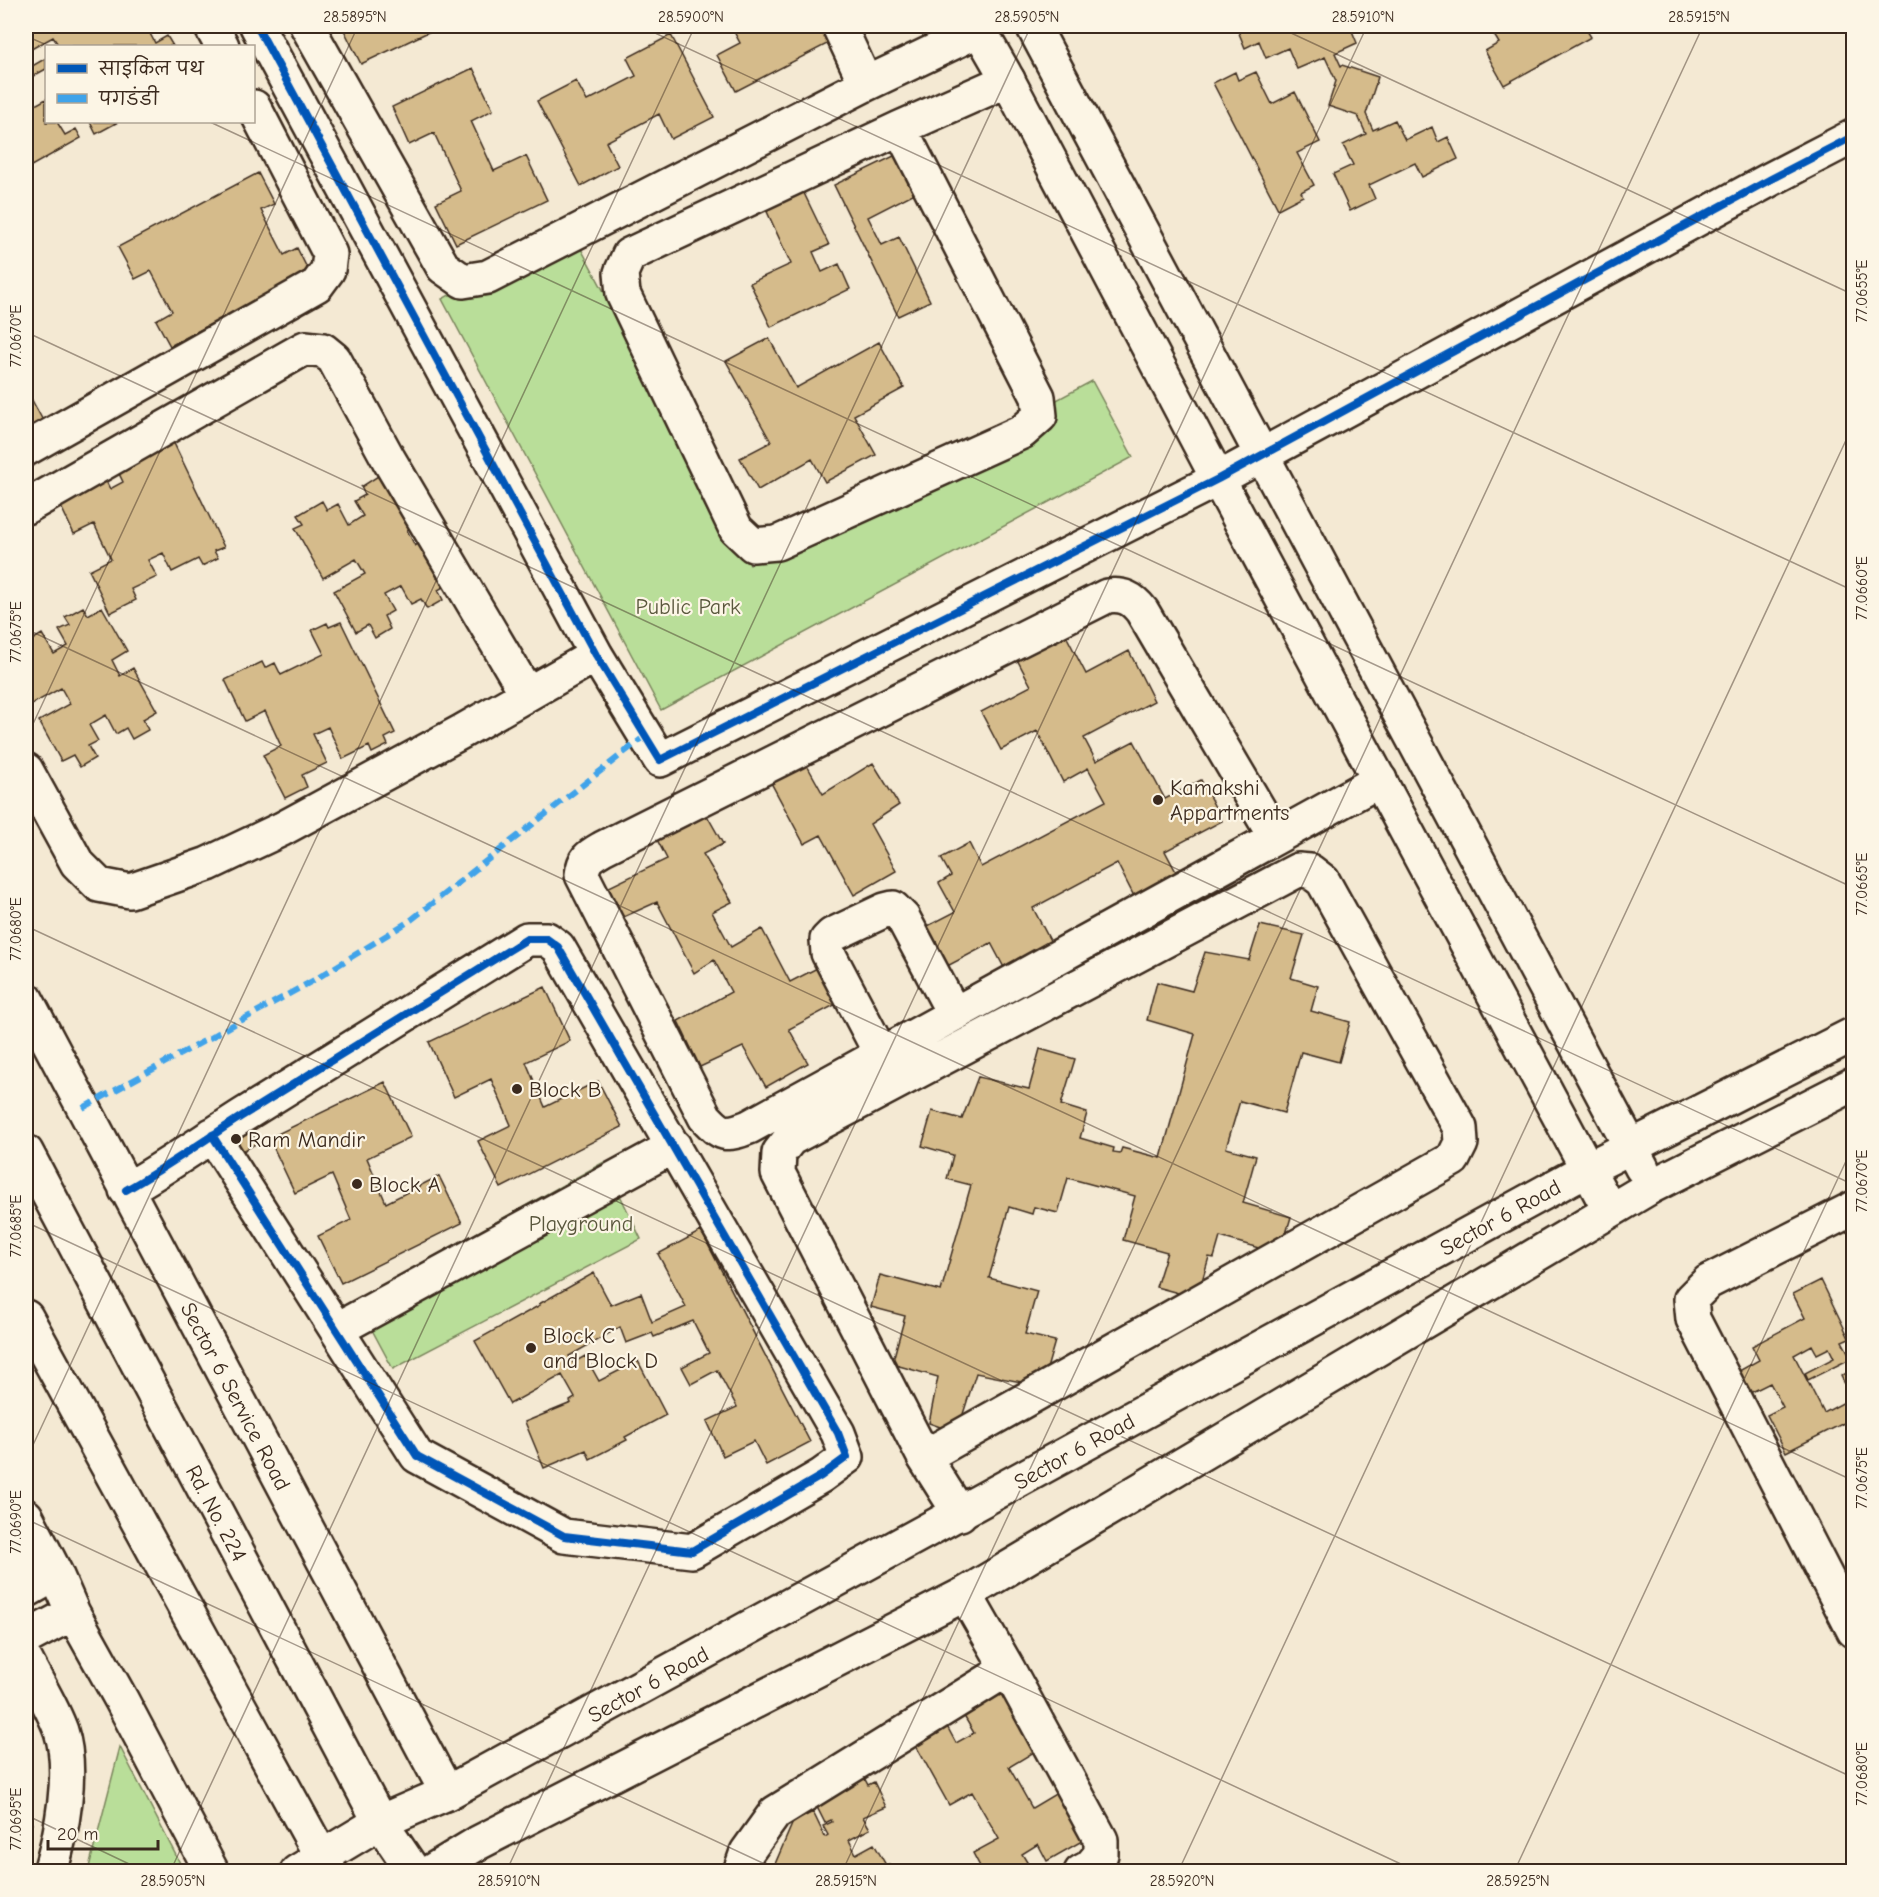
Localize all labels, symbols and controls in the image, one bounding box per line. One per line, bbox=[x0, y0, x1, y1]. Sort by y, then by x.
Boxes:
text: 28.5895°N bbox=[323, 8, 387, 26]
text: 28.5900°N bbox=[658, 8, 724, 26]
text: 28.5905°N bbox=[995, 8, 1059, 26]
text: 28.5910°N bbox=[1332, 8, 1394, 26]
text: 28.5915°N bbox=[1668, 8, 1730, 26]
legend bbox=[45, 45, 255, 123]
text: साइकिल पथ bbox=[98, 55, 205, 80]
text: पगडंडी bbox=[98, 85, 159, 110]
text: 77.0655°E bbox=[1853, 260, 1871, 322]
text: 77.0670°E bbox=[7, 305, 25, 367]
text: 77.0660°E bbox=[1853, 556, 1871, 620]
park label: Public Park bbox=[635, 594, 741, 620]
text: 77.0675°E bbox=[7, 601, 25, 663]
place label: Kamakshi Appartments bbox=[1170, 775, 1289, 826]
marker: Kamakshi Appartments bbox=[1151, 793, 1165, 807]
text: 77.0665°E bbox=[1853, 853, 1871, 915]
text: 77.0680°E bbox=[7, 897, 25, 961]
place label: Block B bbox=[529, 1077, 601, 1103]
marker: Block B bbox=[510, 1082, 524, 1096]
place label: Ram Mandir bbox=[248, 1127, 365, 1153]
marker: Ram Mandir bbox=[229, 1132, 243, 1146]
text: 77.0670°E bbox=[1853, 1150, 1871, 1212]
place label: Block A bbox=[369, 1172, 441, 1198]
street label: Sector 6 Road bbox=[1436, 1174, 1565, 1262]
marker: Block A bbox=[350, 1177, 364, 1191]
text: 77.0685°E bbox=[7, 1195, 25, 1257]
park label: Playground bbox=[529, 1211, 633, 1237]
street label: Sector 6 Service Road bbox=[175, 1298, 296, 1495]
place label: Block C and Block D bbox=[543, 1323, 658, 1374]
marker: Block C and Block D bbox=[524, 1341, 538, 1355]
street label: Sector 6 Road bbox=[1010, 1408, 1139, 1496]
text: 77.0675°E bbox=[1853, 1447, 1871, 1509]
street label: Rd. No. 224 bbox=[180, 1461, 252, 1566]
text: 77.0690°E bbox=[7, 1490, 25, 1554]
street label: Sector 6 Road bbox=[584, 1641, 713, 1729]
text: 77.0680°E bbox=[1853, 1742, 1871, 1806]
text: 77.0695°E bbox=[7, 1788, 25, 1850]
scale bar bbox=[48, 1813, 158, 1851]
text: 20 m bbox=[57, 1824, 98, 1845]
text: 28.5905°N bbox=[141, 1872, 205, 1890]
text: 28.5910°N bbox=[478, 1872, 540, 1890]
text: 28.5915°N bbox=[815, 1872, 877, 1890]
text: 28.5920°N bbox=[1150, 1872, 1214, 1890]
text: 28.5925°N bbox=[1486, 1872, 1550, 1890]

